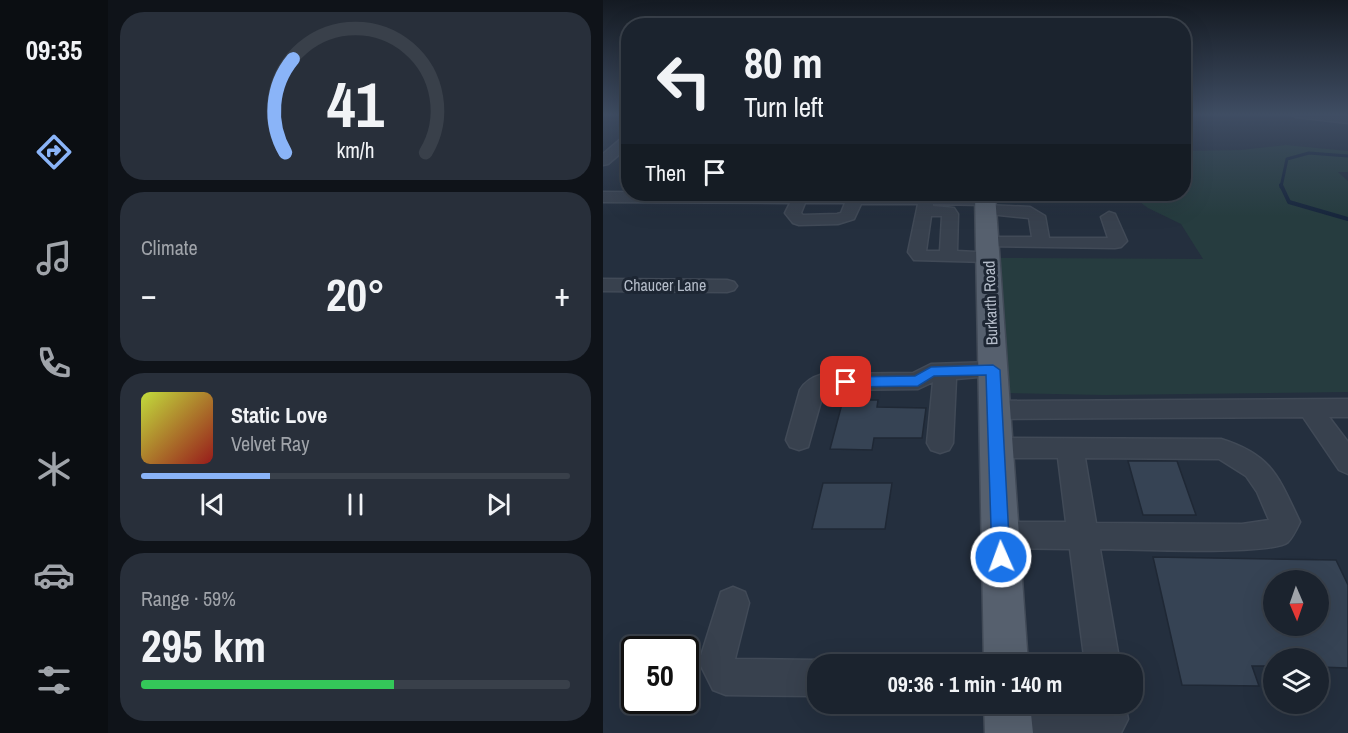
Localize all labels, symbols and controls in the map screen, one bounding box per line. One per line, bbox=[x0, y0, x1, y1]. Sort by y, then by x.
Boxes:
text: 09:35 bbox=[26, 32, 82, 68]
text: 80 m bbox=[744, 35, 823, 91]
icon: left bbox=[645, 42, 723, 120]
text: 41 bbox=[327, 62, 384, 146]
text: Turn left bbox=[744, 89, 823, 125]
icon: directions bbox=[33, 131, 75, 173]
text: km/h bbox=[336, 137, 375, 166]
icon: arrive bbox=[698, 156, 731, 189]
text: Then bbox=[645, 158, 686, 188]
text: Climate bbox=[141, 234, 198, 261]
icon: music bbox=[33, 237, 75, 279]
street label: Burkarth Road bbox=[978, 260, 1002, 346]
text: 20° bbox=[326, 264, 385, 325]
text: − bbox=[141, 272, 157, 316]
text: + bbox=[554, 272, 570, 316]
street label: Chaucer Lane bbox=[624, 274, 706, 296]
icon: phone bbox=[33, 342, 75, 384]
pin bbox=[820, 356, 871, 407]
icon: arrive bbox=[829, 365, 862, 398]
text: Static Love bbox=[231, 400, 327, 430]
text: Velvet Ray bbox=[231, 430, 309, 457]
icon: climate bbox=[33, 448, 75, 490]
icon: previous bbox=[196, 488, 229, 521]
icon: pause bbox=[339, 488, 372, 521]
icon: next bbox=[482, 488, 515, 521]
position arrow bbox=[969, 525, 1033, 589]
icon: car bbox=[33, 554, 75, 596]
north arrow bbox=[1263, 570, 1329, 636]
map controls bbox=[1263, 570, 1329, 714]
text: Range · 59% bbox=[141, 585, 236, 612]
text: 295 km bbox=[141, 615, 266, 676]
speed limit sign: 50 bbox=[621, 636, 699, 714]
button: layers bbox=[1263, 648, 1329, 714]
icon: filters bbox=[33, 659, 75, 701]
text: 09:36 · 1 min · 140 m bbox=[888, 669, 1062, 699]

